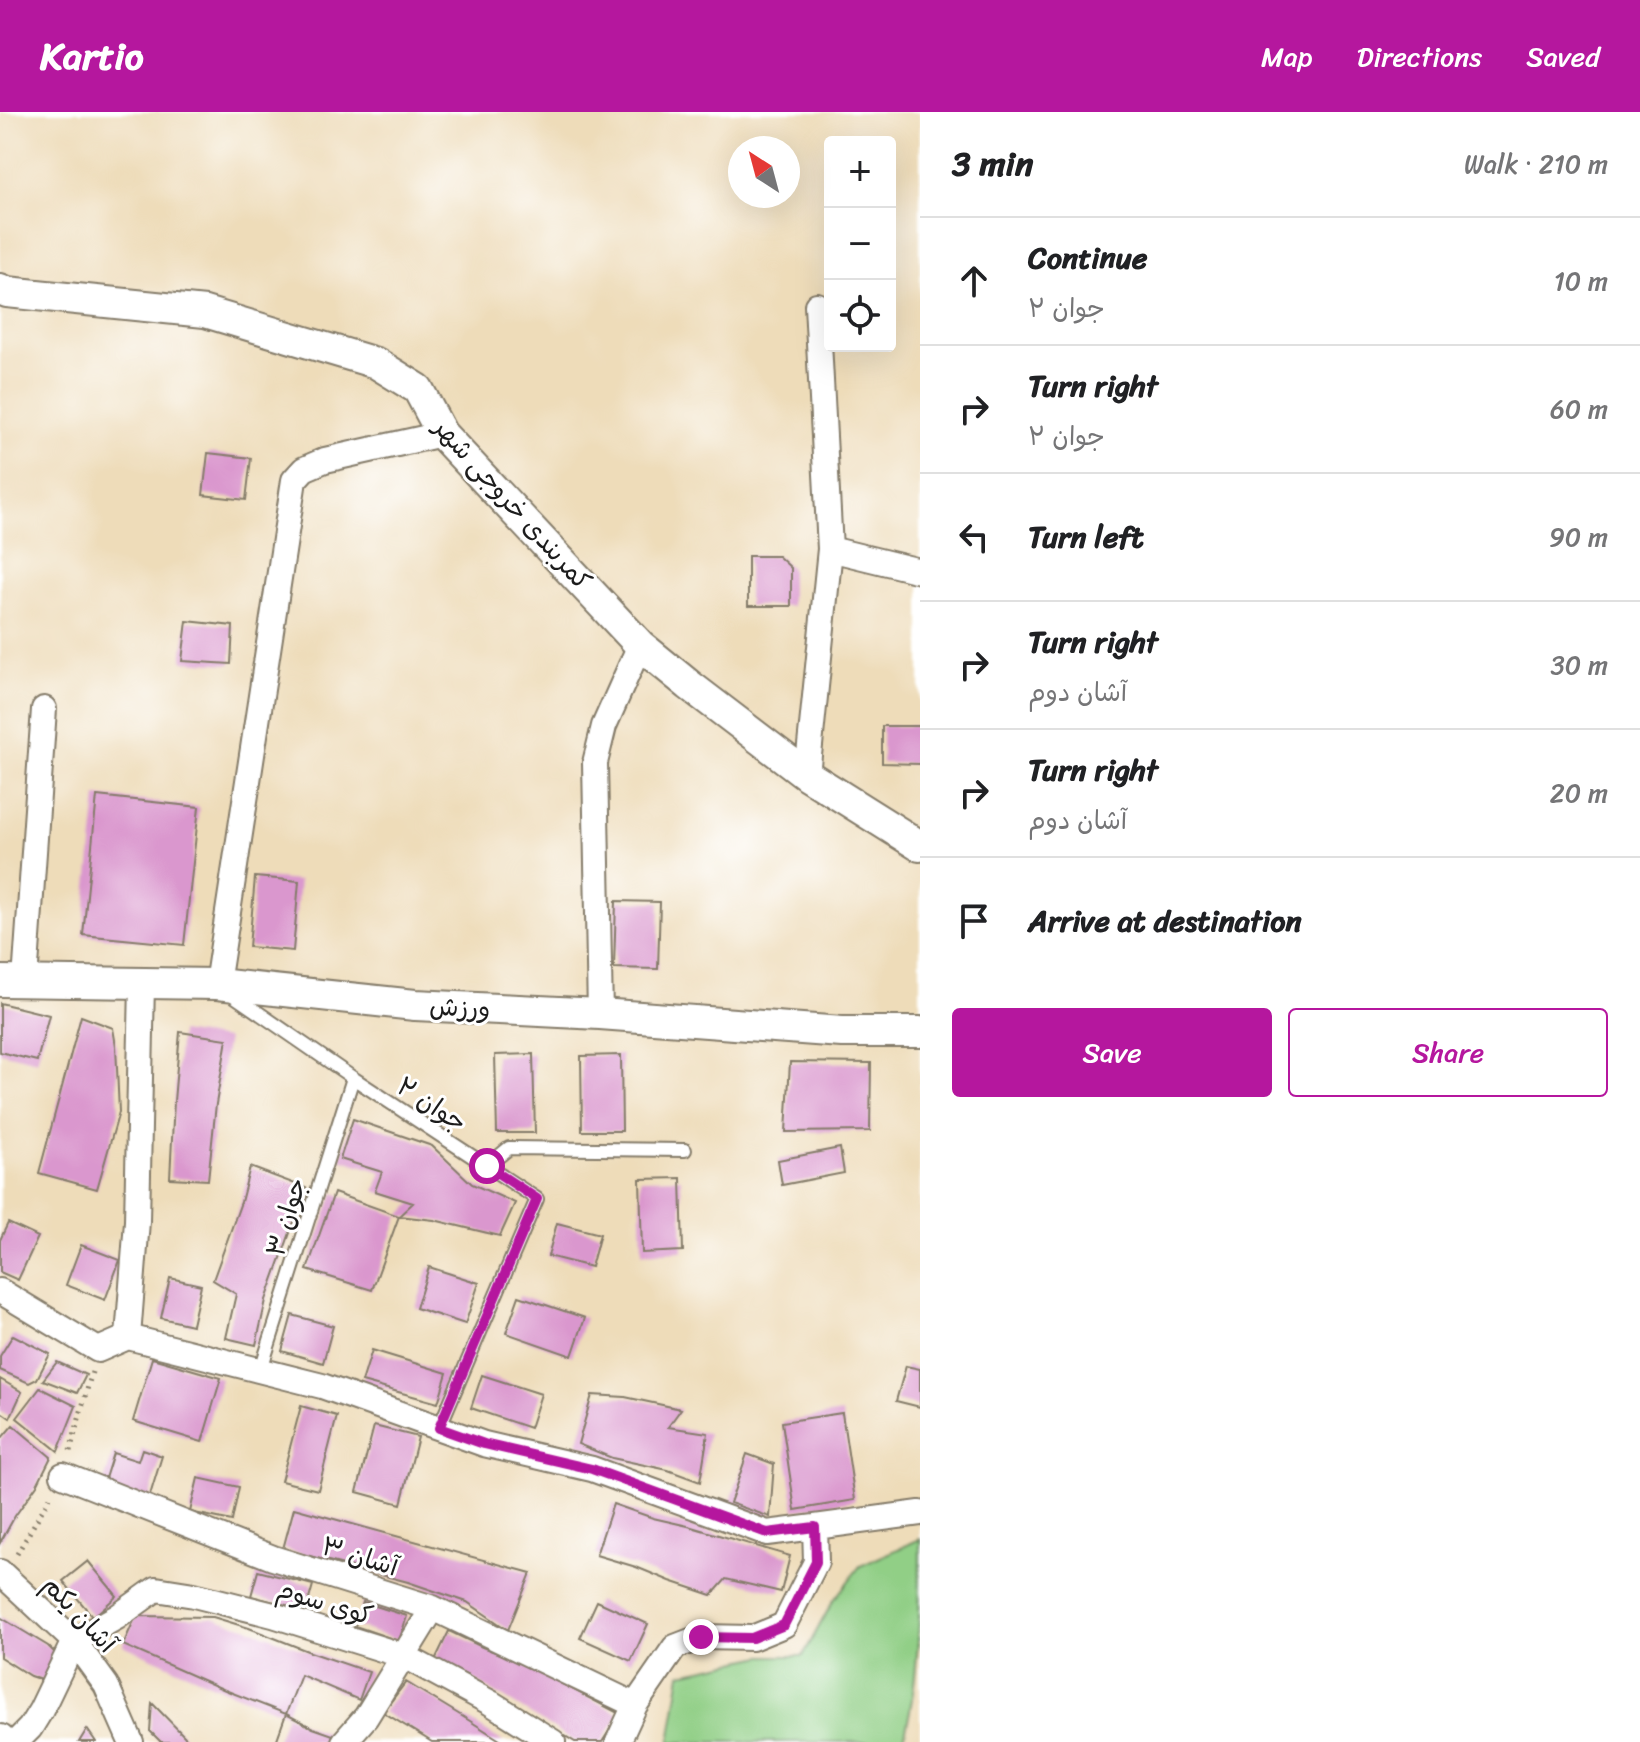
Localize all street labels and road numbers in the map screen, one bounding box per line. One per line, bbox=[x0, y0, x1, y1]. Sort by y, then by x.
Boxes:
street label: کمربندی خروجی شهر bbox=[421, 405, 604, 601]
street label: ورزش bbox=[428, 982, 492, 1032]
street label: جوان ۲ bbox=[387, 1064, 477, 1144]
street label: جوان ۳ bbox=[252, 1172, 320, 1262]
street label: آشان ۳ bbox=[316, 1523, 406, 1590]
street label: آشان یکم bbox=[31, 1564, 130, 1665]
street label: کوی سوم bbox=[271, 1566, 379, 1638]

